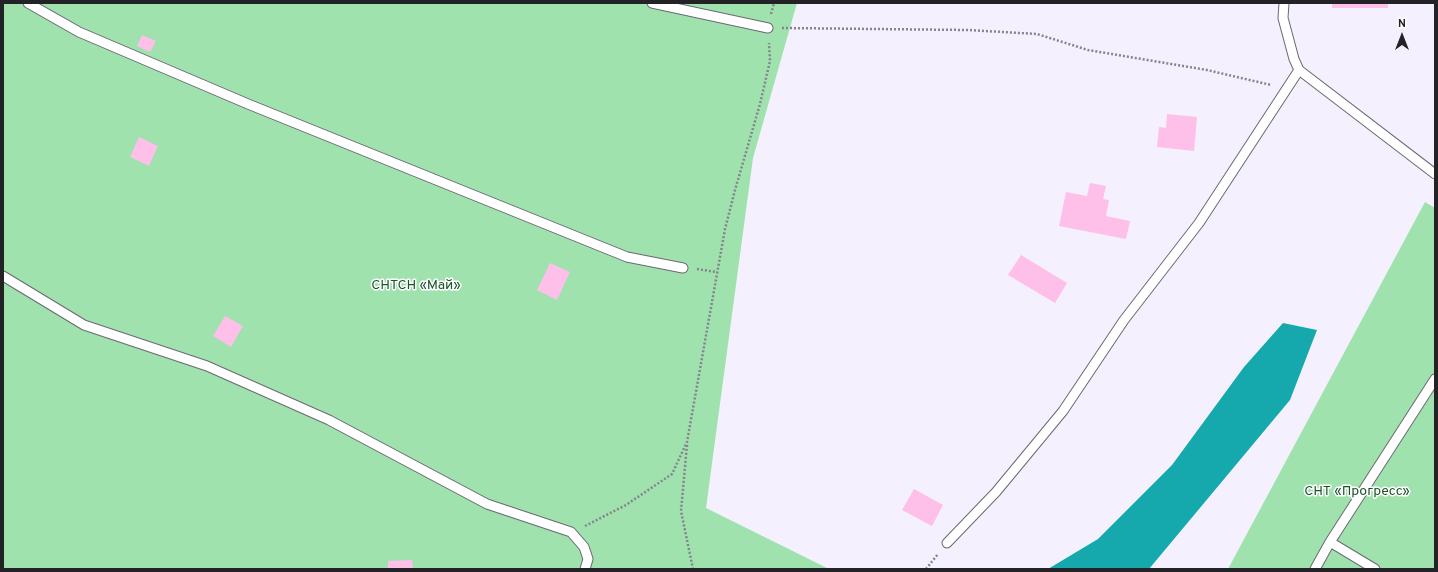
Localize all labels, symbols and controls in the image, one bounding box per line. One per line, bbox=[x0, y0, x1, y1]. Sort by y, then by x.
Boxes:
north arrow bbox=[1382, 16, 1422, 56]
text: N bbox=[1398, 17, 1406, 31]
park label: СНТСН «Май» bbox=[371, 278, 461, 294]
park label: СНТ «Прогресс» bbox=[1304, 484, 1410, 500]

